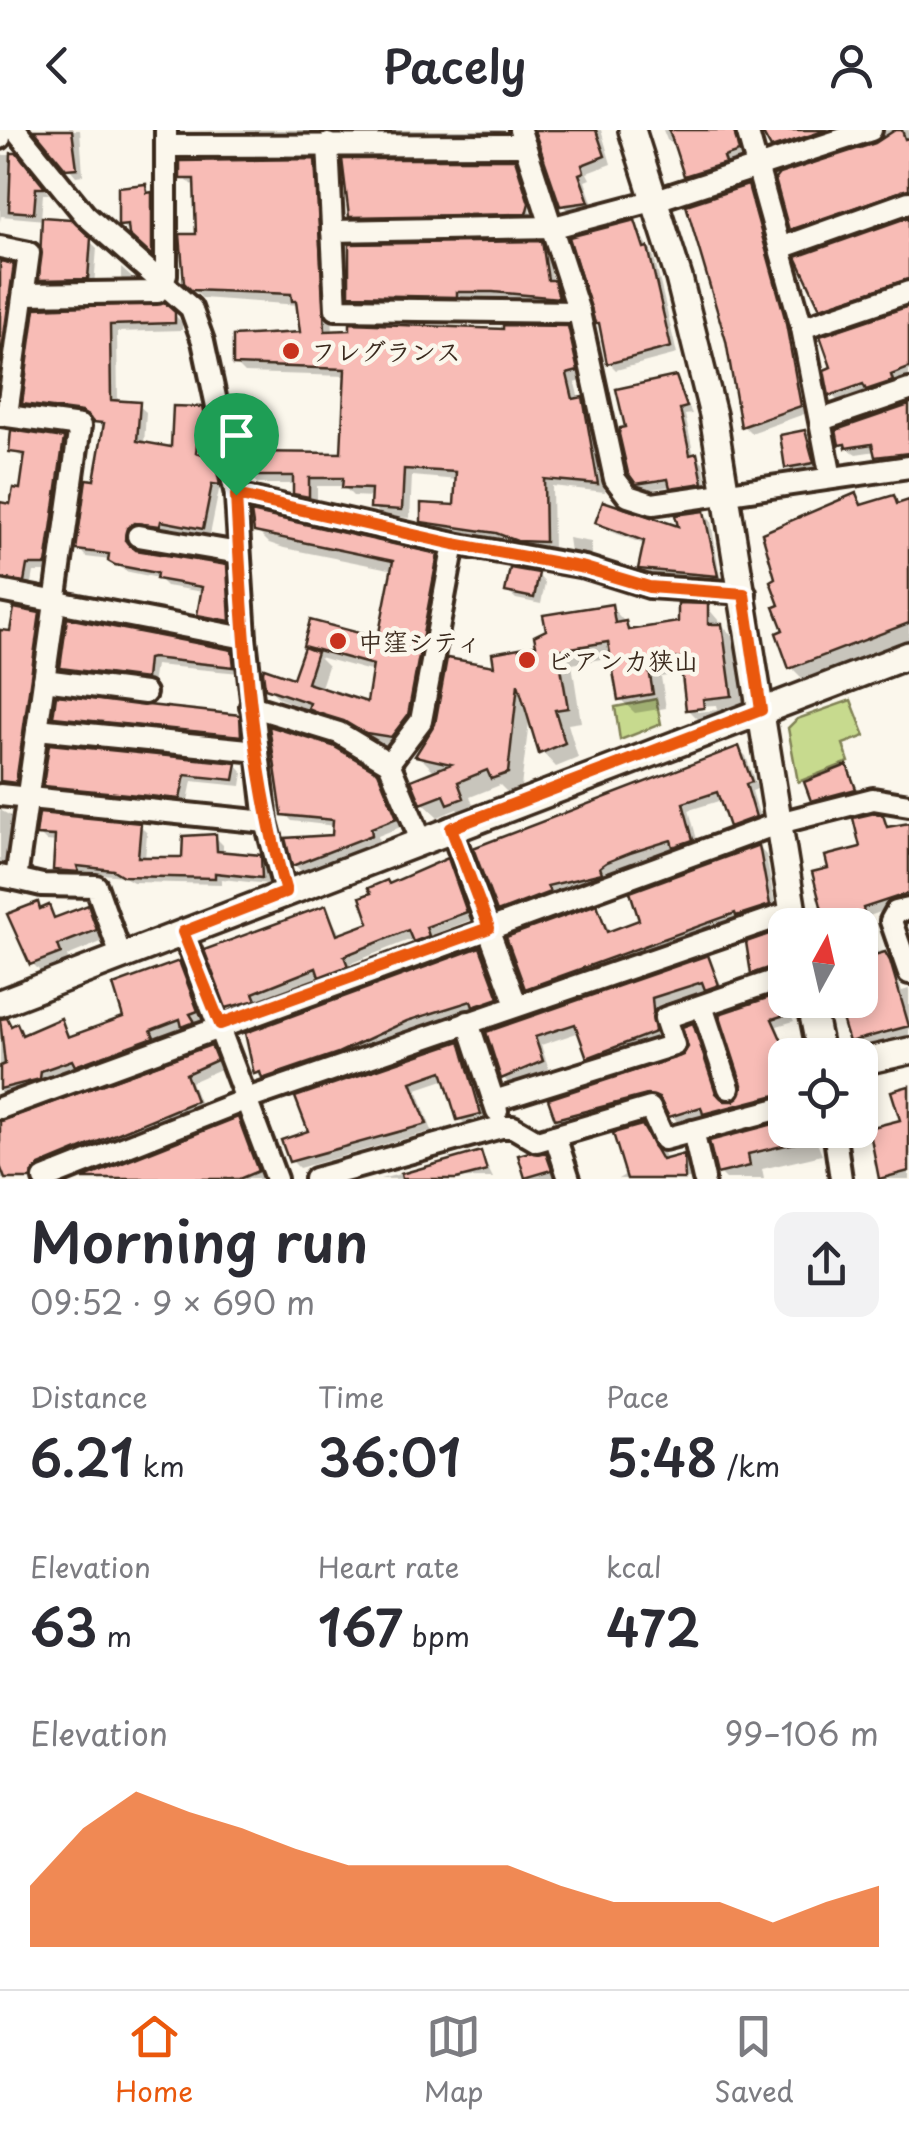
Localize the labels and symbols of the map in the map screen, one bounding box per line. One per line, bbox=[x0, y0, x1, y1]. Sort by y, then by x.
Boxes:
place label: フレグランス bbox=[311, 332, 461, 370]
marker: フレグランス bbox=[280, 340, 302, 362]
pin bbox=[194, 393, 279, 496]
place label: 中窪シティ bbox=[358, 622, 482, 660]
marker: 中窪シティ bbox=[327, 630, 349, 652]
place label: ビアンカ狭山 bbox=[547, 641, 699, 679]
marker: ビアンカ狭山 bbox=[516, 649, 538, 671]
north arrow bbox=[768, 908, 878, 1018]

